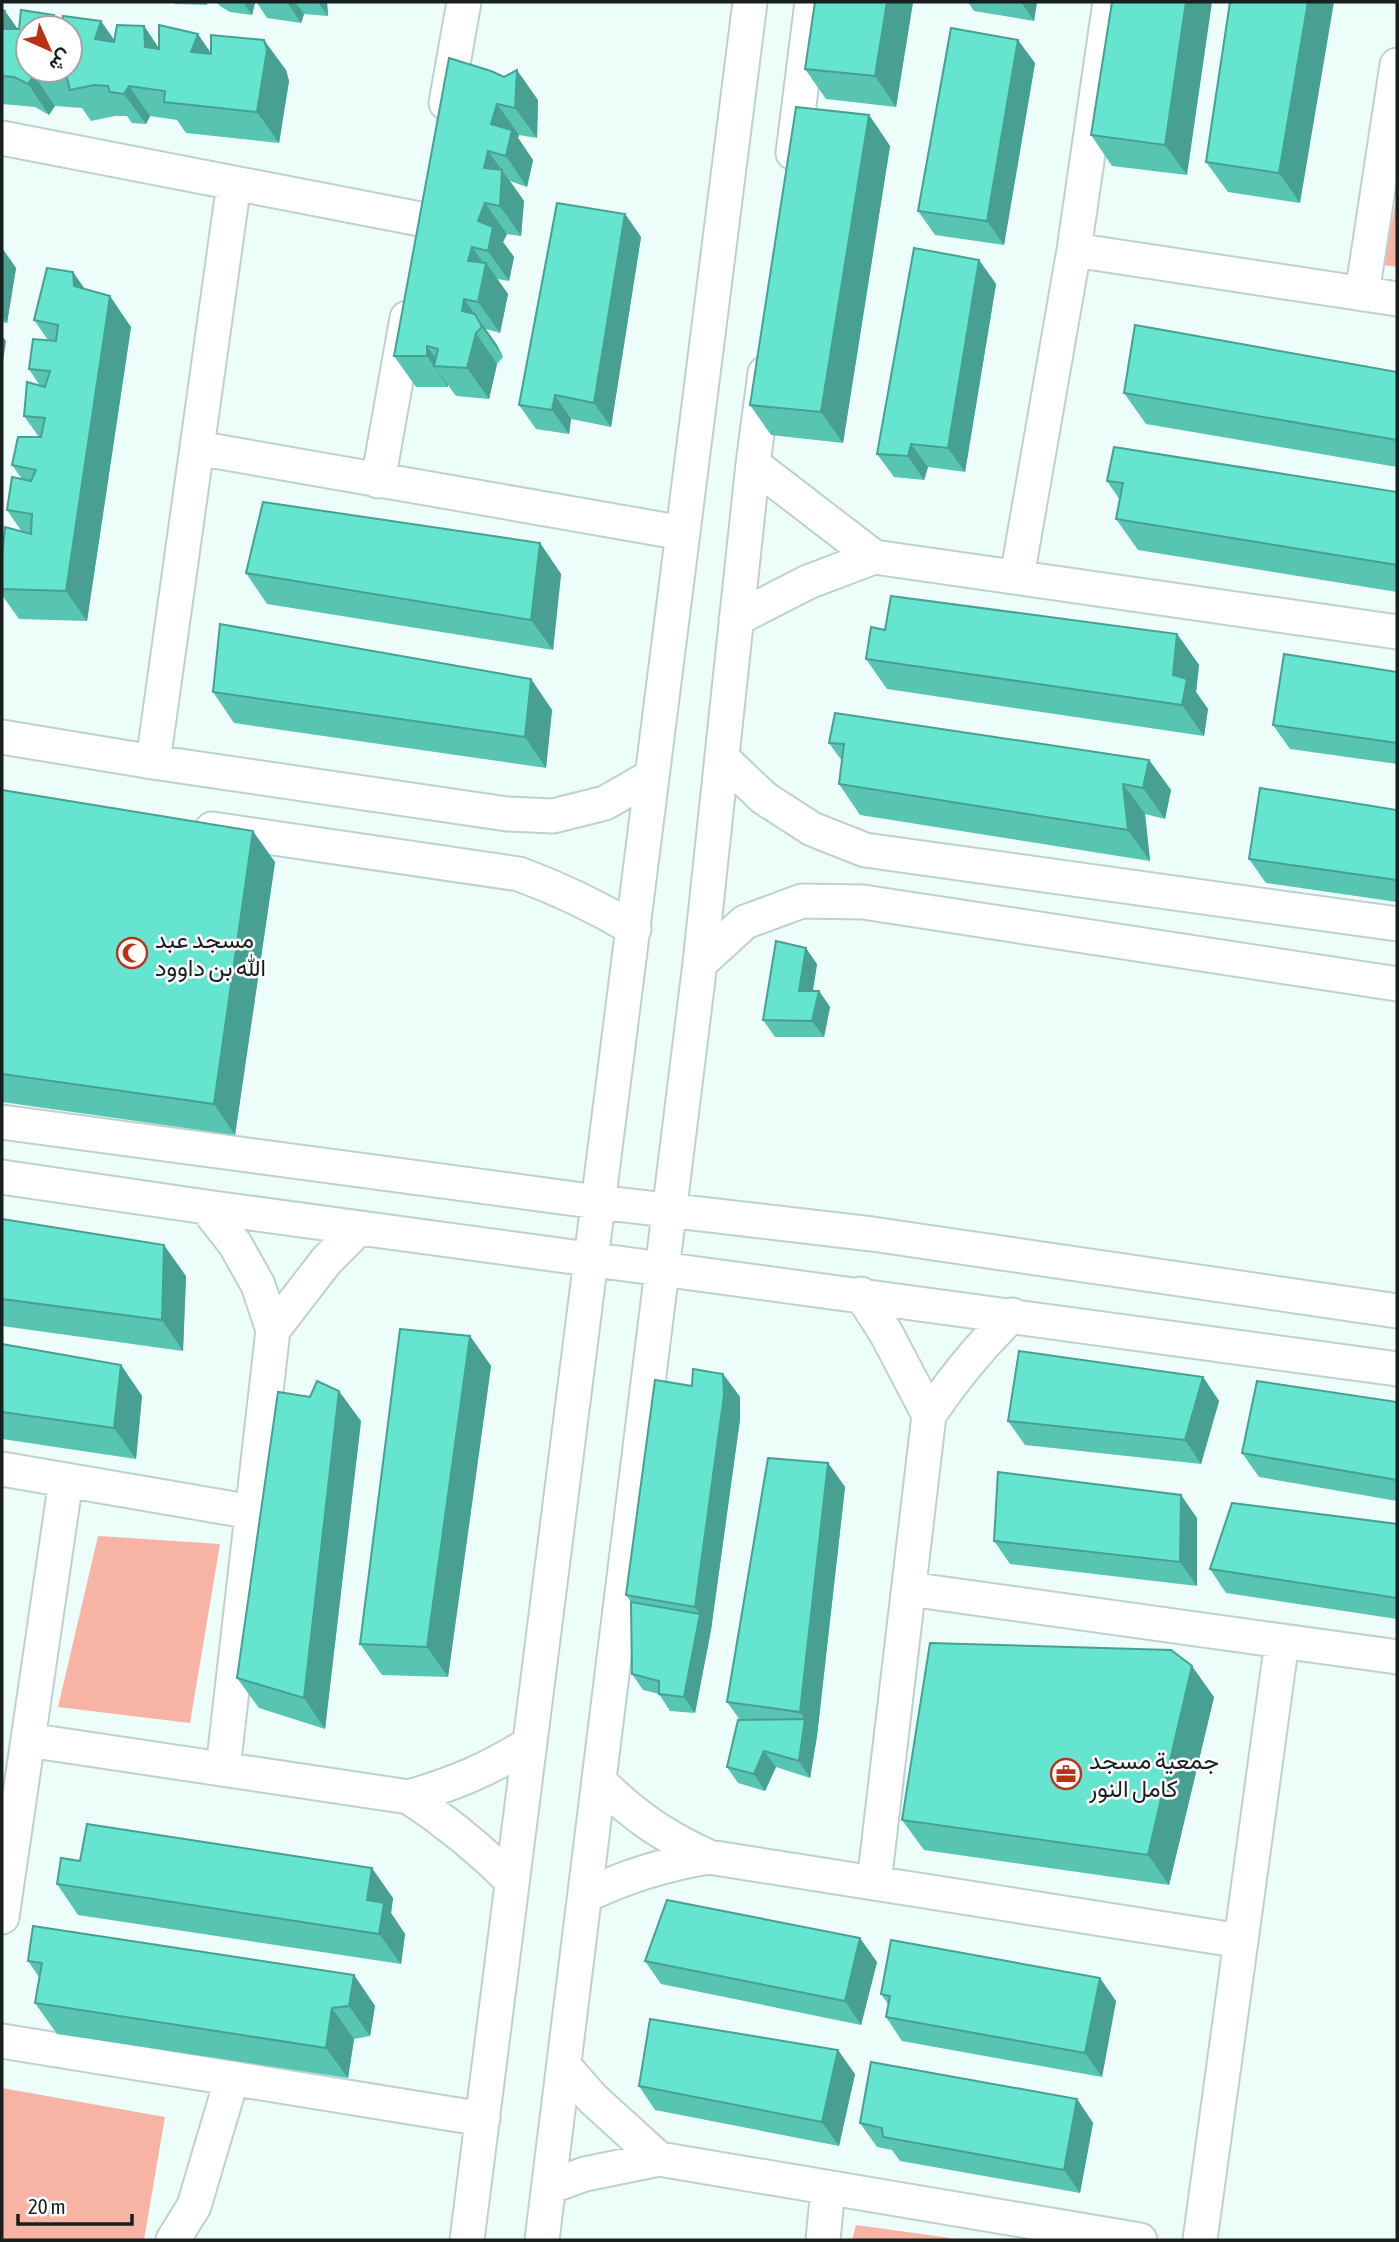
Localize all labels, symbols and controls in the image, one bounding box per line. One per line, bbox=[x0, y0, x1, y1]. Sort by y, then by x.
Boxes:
north arrow bbox=[14, 14, 84, 84]
text: ش bbox=[44, 44, 77, 77]
place label: مسجد عبد الله بن داوود bbox=[155, 926, 266, 983]
mosque icon: مسجد عبد الله بن داوود bbox=[115, 936, 149, 970]
place label: جمعية مسجد كامل النور bbox=[1088, 1747, 1219, 1804]
office icon: جمعية مسجد كامل النور bbox=[1049, 1757, 1083, 1791]
scale bar bbox=[18, 2182, 131, 2226]
text: 20 m bbox=[28, 2194, 66, 2218]

